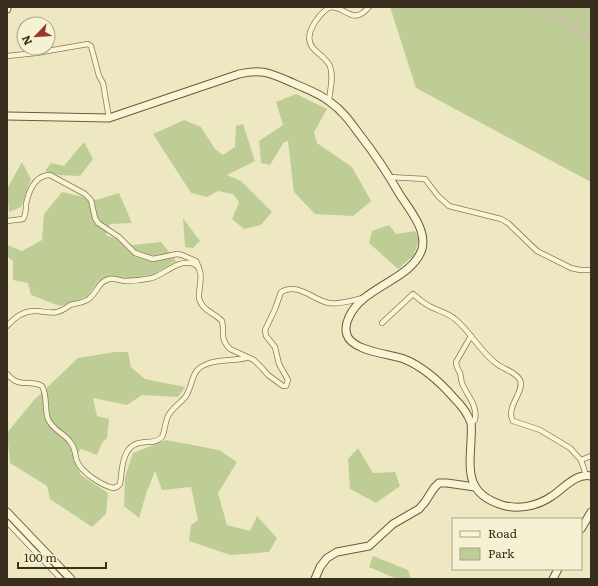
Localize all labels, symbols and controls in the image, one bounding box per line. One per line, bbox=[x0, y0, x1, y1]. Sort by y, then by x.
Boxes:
north arrow bbox=[16, 16, 56, 56]
text: N bbox=[17, 33, 35, 48]
legend bbox=[452, 518, 582, 570]
text: Road bbox=[488, 524, 518, 542]
scale bar bbox=[18, 544, 106, 570]
text: Park bbox=[488, 544, 515, 562]
text: 100 m bbox=[24, 548, 57, 566]

